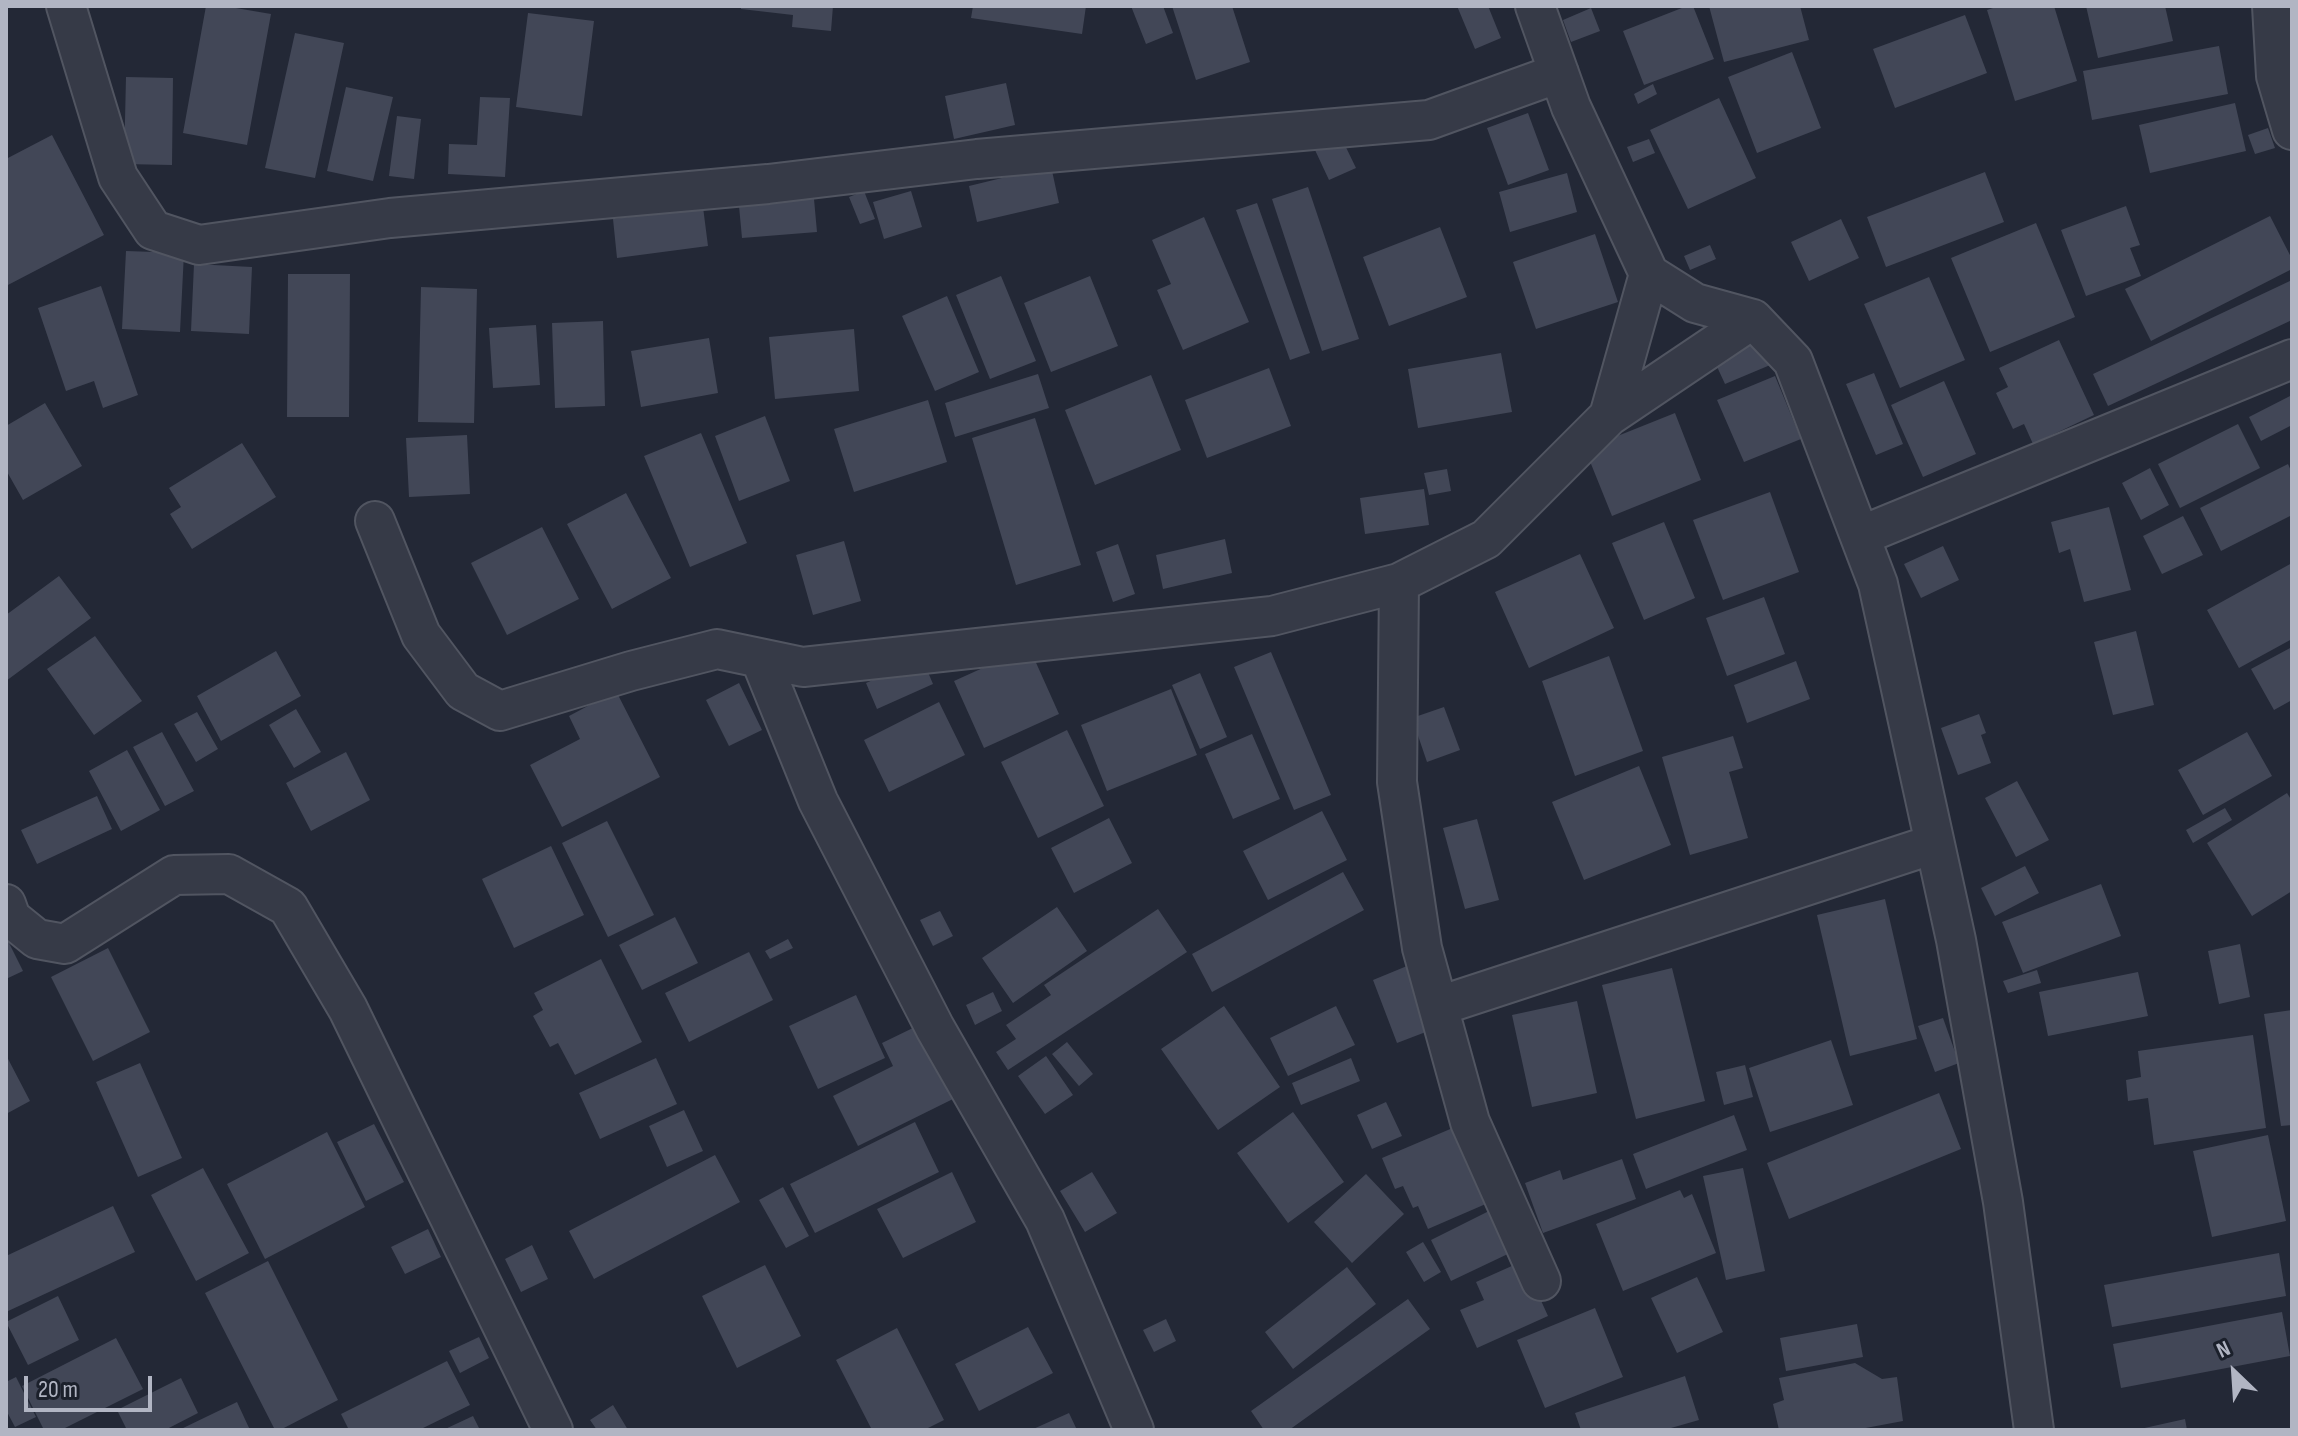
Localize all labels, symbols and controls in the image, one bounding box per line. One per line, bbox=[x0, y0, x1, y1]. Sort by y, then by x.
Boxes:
north arrow bbox=[2194, 1332, 2274, 1412]
text: N bbox=[2213, 1335, 2235, 1365]
scale bar bbox=[28, 1360, 156, 1410]
text: 20 m bbox=[38, 1375, 78, 1404]

